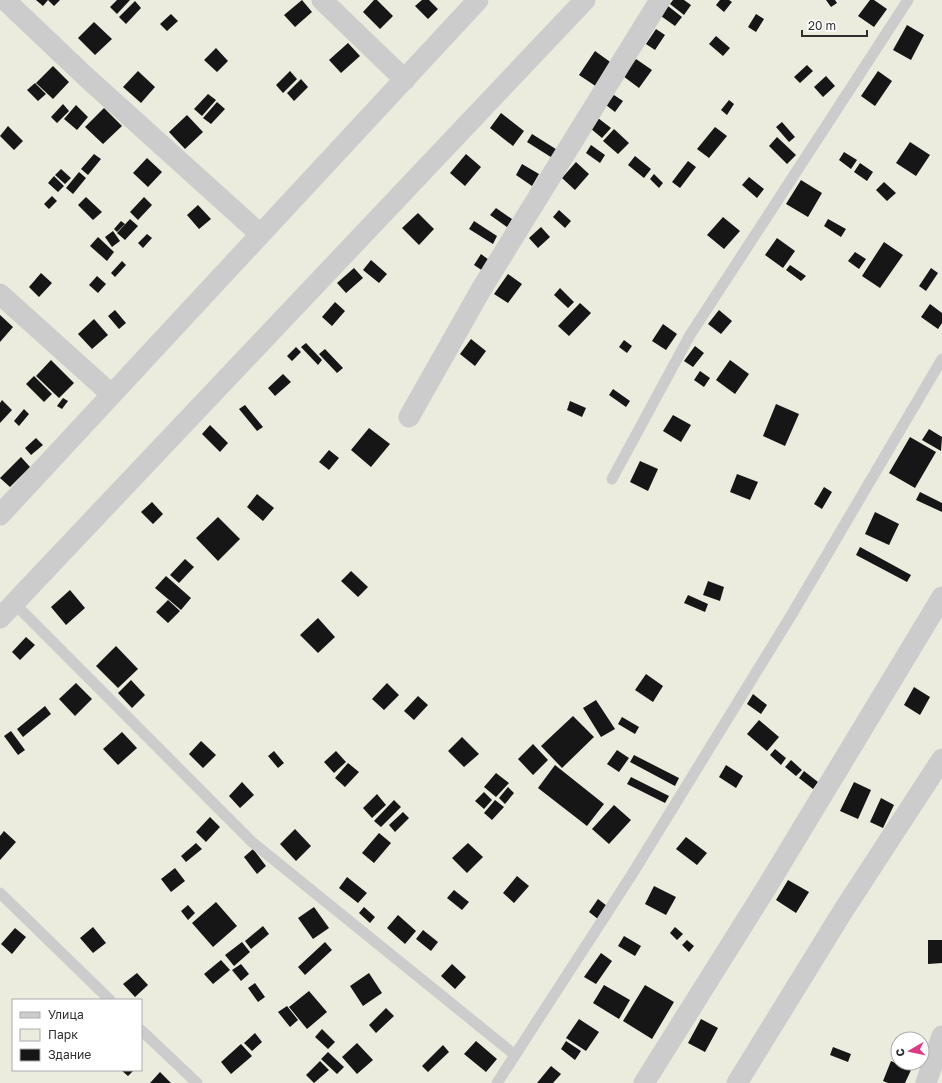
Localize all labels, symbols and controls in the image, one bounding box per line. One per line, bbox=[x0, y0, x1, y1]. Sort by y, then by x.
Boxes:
scale bar bbox=[802, 12, 867, 38]
text: 20 m bbox=[808, 18, 836, 33]
legend bbox=[12, 999, 142, 1071]
text: Улица bbox=[48, 1007, 84, 1022]
text: Парк bbox=[48, 1027, 78, 1042]
north arrow bbox=[890, 1031, 930, 1071]
text: Здание bbox=[48, 1047, 91, 1062]
text: С bbox=[893, 1048, 907, 1058]

